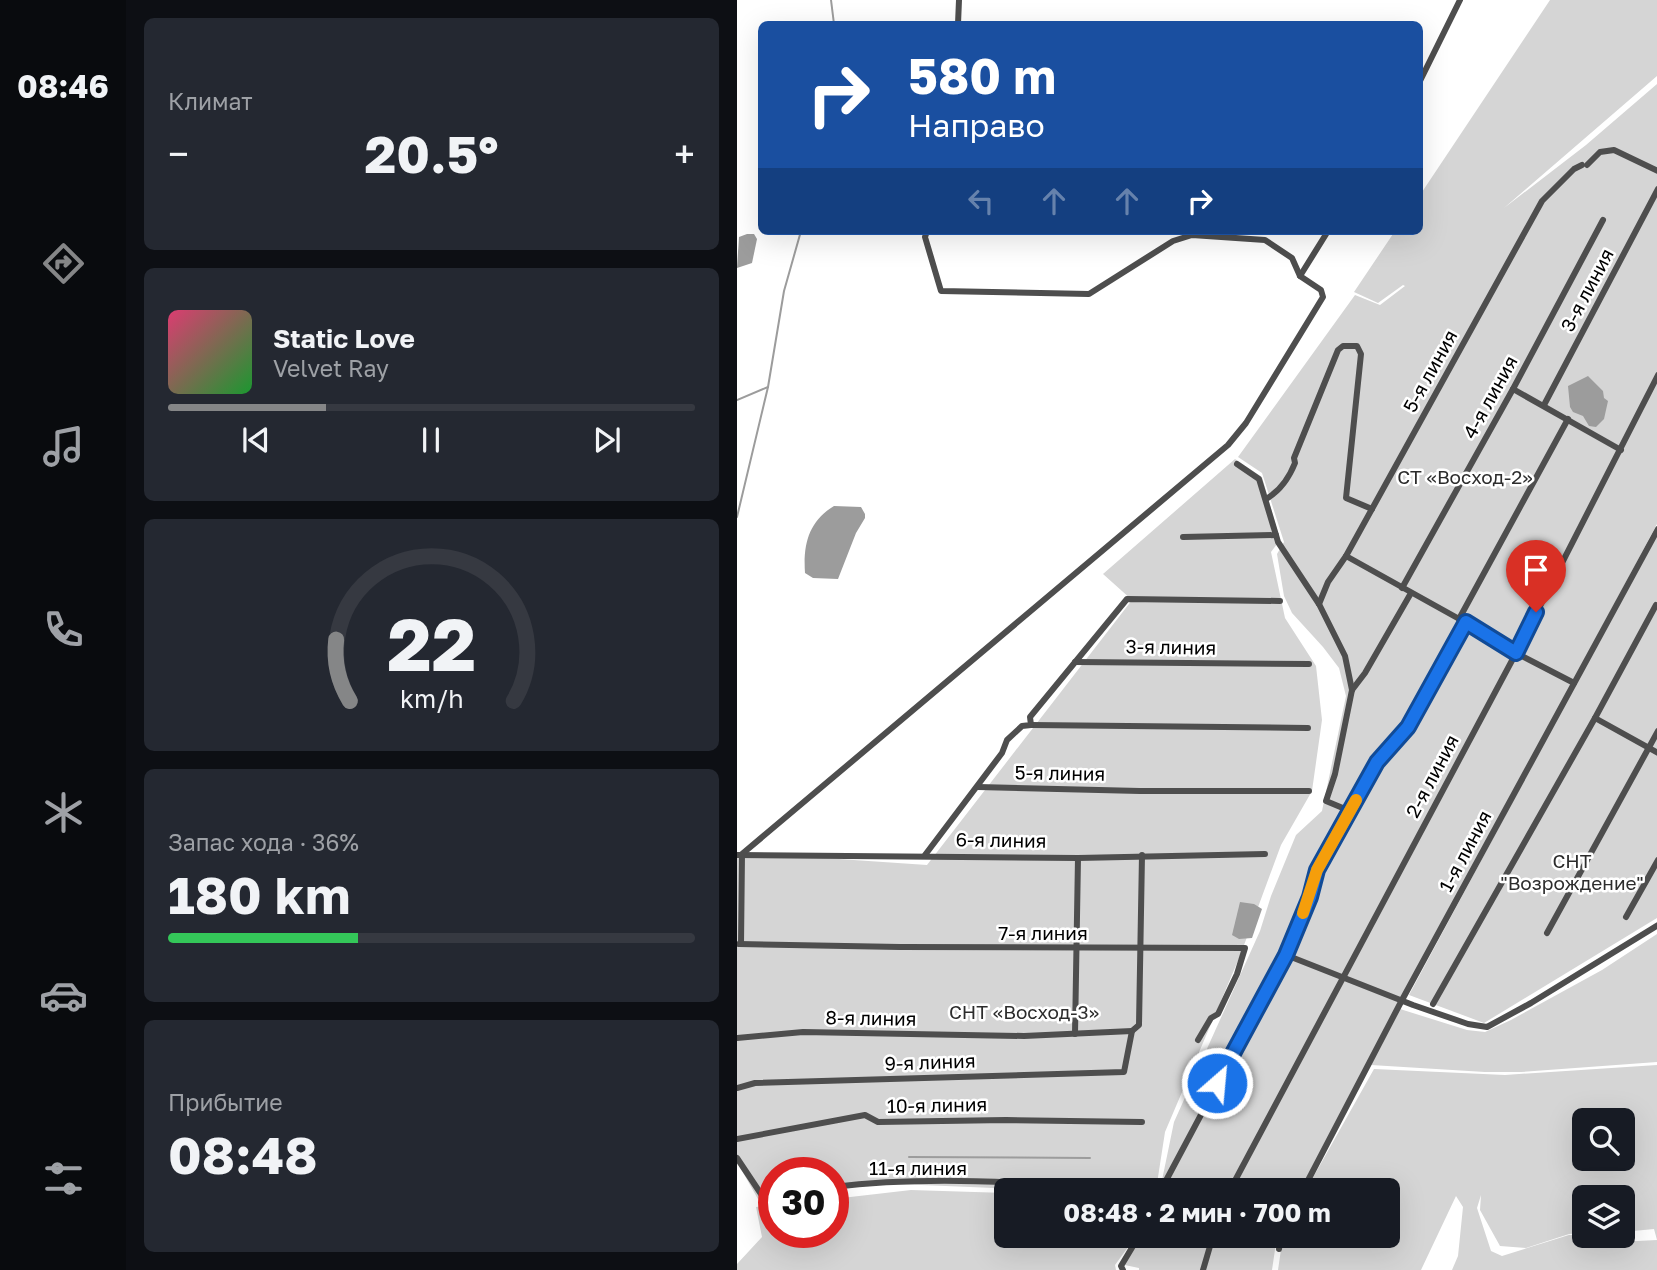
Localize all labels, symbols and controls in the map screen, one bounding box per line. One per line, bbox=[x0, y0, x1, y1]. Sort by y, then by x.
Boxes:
text: 580 m bbox=[908, 46, 1056, 105]
icon: right bbox=[793, 49, 884, 140]
text: 08:46 bbox=[17, 67, 109, 105]
text: Климат bbox=[168, 87, 253, 115]
text: Направо bbox=[908, 106, 1045, 144]
text: 20.5° bbox=[364, 122, 499, 184]
text: − bbox=[168, 131, 189, 176]
text: + bbox=[674, 131, 695, 176]
icon: left bbox=[962, 182, 1000, 220]
icon: ahead bbox=[1035, 182, 1073, 220]
icon: ahead bbox=[1108, 182, 1146, 220]
icon: right bbox=[1181, 182, 1219, 220]
icon: directions bbox=[39, 239, 88, 288]
street label: 3-я линия bbox=[1555, 244, 1618, 335]
text: Static Love bbox=[273, 323, 415, 354]
street label: 5-я линия bbox=[1398, 326, 1462, 416]
street label: 4-я линия bbox=[1457, 351, 1522, 442]
text: Velvet Ray bbox=[273, 354, 389, 382]
icon: previous bbox=[237, 421, 275, 459]
icon: pause bbox=[412, 421, 450, 459]
icon: next bbox=[588, 421, 626, 459]
icon: music bbox=[39, 422, 88, 471]
park label: СТ «Восход-2» bbox=[1397, 465, 1533, 488]
pin bbox=[1506, 540, 1566, 612]
icon: arrive bbox=[1517, 551, 1555, 589]
text: 22 bbox=[387, 600, 476, 687]
icon: phone bbox=[39, 605, 88, 654]
street label: 3-я линия bbox=[1125, 634, 1217, 659]
text: km/h bbox=[400, 683, 463, 714]
street label: 2-я линия bbox=[1400, 730, 1463, 821]
street label: 5-я линия bbox=[1015, 760, 1105, 785]
icon: climate bbox=[39, 788, 88, 837]
street label: 1-я линия bbox=[1434, 806, 1496, 895]
street label: 6-я линия bbox=[955, 827, 1047, 852]
text: Запас хода · 36% bbox=[168, 828, 359, 856]
park label: СНТ "Возрождение" bbox=[1500, 849, 1644, 894]
text: 180 km bbox=[168, 863, 351, 925]
street label: 7-я линия bbox=[998, 921, 1088, 944]
icon: car bbox=[39, 971, 88, 1020]
park label: СНТ «Восход-3» bbox=[949, 1000, 1099, 1023]
street label: 8-я линия bbox=[825, 1005, 917, 1030]
position arrow bbox=[1180, 1046, 1254, 1120]
street label: 9-я линия bbox=[884, 1048, 976, 1075]
text: Прибытие bbox=[168, 1088, 283, 1116]
street label: 10-я линия bbox=[887, 1092, 987, 1117]
map controls bbox=[1572, 1108, 1635, 1248]
button: search bbox=[1572, 1108, 1635, 1171]
text: 08:48 bbox=[168, 1123, 318, 1185]
icon: filters bbox=[39, 1154, 88, 1203]
street label: 11-я линия bbox=[869, 1156, 967, 1179]
speed limit sign: 30 bbox=[758, 1157, 849, 1248]
button: layers bbox=[1572, 1185, 1635, 1248]
text: 08:48 · 2 мин · 700 m bbox=[1063, 1197, 1331, 1228]

